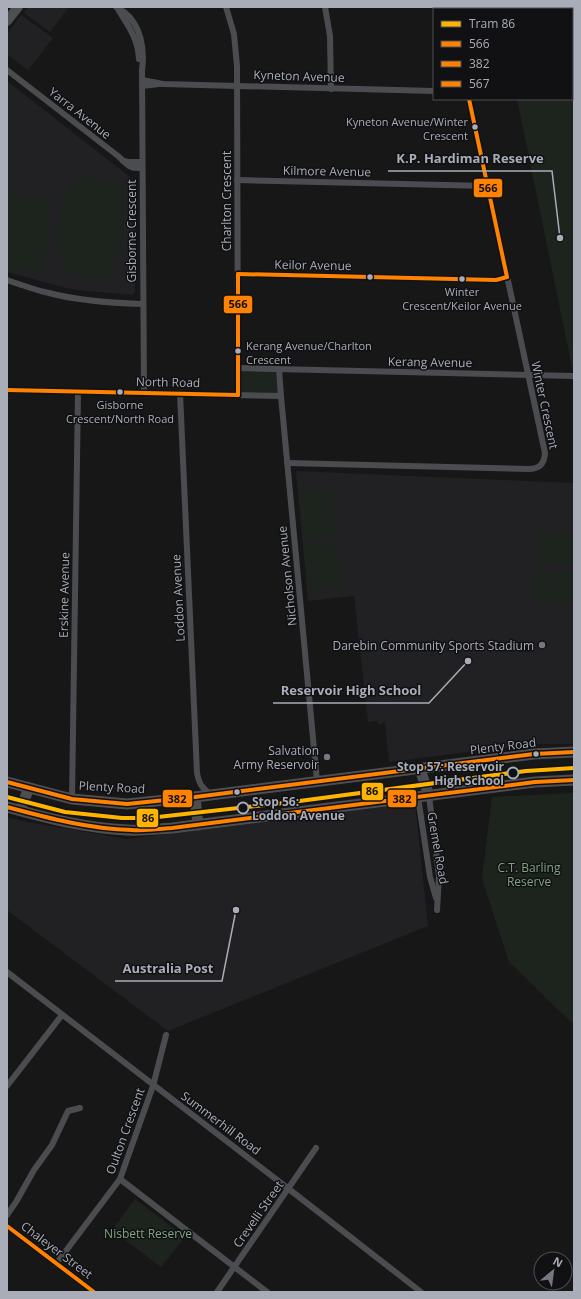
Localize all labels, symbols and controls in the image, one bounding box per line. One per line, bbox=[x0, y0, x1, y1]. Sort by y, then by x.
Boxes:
legend bbox=[433, 8, 573, 100]
text: Tram 86 bbox=[469, 15, 515, 32]
text: 566 bbox=[469, 35, 490, 52]
text: 382 bbox=[469, 55, 490, 72]
street label: Kyneton Avenue bbox=[253, 66, 345, 86]
text: 567 bbox=[469, 75, 490, 92]
street label: Yarra Avenue bbox=[45, 83, 115, 143]
place label: Kyneton Avenue/Winter Crescent bbox=[346, 114, 468, 143]
marker: Kyneton Avenue/Winter Crescent bbox=[470, 122, 480, 132]
callout: K.P. Hardiman Reserve bbox=[388, 146, 552, 171]
text: K.P. Hardiman Reserve bbox=[396, 149, 544, 167]
street label: Charlton Crescent bbox=[218, 151, 235, 251]
street label: Kilmore Avenue bbox=[283, 162, 372, 180]
line badge: 566 bbox=[473, 178, 503, 198]
street label: Gisborne Crescent bbox=[123, 179, 140, 283]
text: 566 bbox=[479, 180, 497, 195]
street label: Keilor Avenue bbox=[274, 256, 352, 274]
unlabelled marker bbox=[365, 272, 375, 282]
marker: Winter Crescent/Keilor Avenue bbox=[457, 274, 467, 284]
place label: Winter Crescent/Keilor Avenue bbox=[402, 284, 522, 313]
line badge: 566 bbox=[223, 295, 253, 314]
text: 566 bbox=[229, 296, 247, 311]
place label: Kerang Avenue/Charlton Crescent bbox=[246, 338, 372, 367]
marker: Kerang Avenue/Charlton Crescent bbox=[233, 346, 243, 356]
street label: Kerang Avenue bbox=[388, 353, 473, 371]
street label: Winter Crescent bbox=[527, 359, 563, 451]
street label: North Road bbox=[136, 373, 200, 391]
marker: Gisborne Crescent/North Road bbox=[115, 387, 125, 397]
place label: Gisborne Crescent/North Road bbox=[66, 397, 174, 426]
street label: Nicholson Avenue bbox=[273, 525, 301, 627]
street label: Erskine Avenue bbox=[55, 552, 73, 638]
street label: Loddon Avenue bbox=[167, 554, 189, 642]
place label: Darebin Community Sports Stadium bbox=[332, 637, 534, 654]
marker: Darebin Community Sports Stadium bbox=[537, 640, 547, 650]
callout: Reservoir High School bbox=[273, 678, 429, 703]
text: Reservoir High School bbox=[281, 681, 421, 699]
street label: Plenty Road bbox=[469, 734, 537, 758]
place label: Salvation Army Reservoir bbox=[234, 742, 319, 773]
unlabelled marker bbox=[531, 749, 541, 759]
marker: Salvation Army Reservoir bbox=[322, 752, 332, 762]
place label: Stop 57: Reservoir High School bbox=[397, 758, 505, 789]
marker: Stop 57: Reservoir High School bbox=[506, 766, 520, 780]
street label: Plenty Road bbox=[78, 777, 146, 797]
line badge: 86 bbox=[361, 782, 384, 801]
text: 86 bbox=[366, 783, 378, 798]
unlabelled marker bbox=[232, 787, 242, 797]
line badge: 382 bbox=[162, 789, 193, 808]
line badge: 382 bbox=[387, 789, 417, 808]
text: 382 bbox=[168, 791, 186, 806]
text: 382 bbox=[393, 791, 411, 806]
place label: Stop 56: Loddon Avenue bbox=[252, 793, 345, 824]
marker: Stop 56: Loddon Avenue bbox=[236, 801, 250, 815]
line badge: 86 bbox=[136, 808, 159, 828]
text: 86 bbox=[142, 810, 154, 825]
street label: Gremel Road bbox=[423, 811, 453, 885]
park label: C.T. Barling Reserve bbox=[498, 859, 561, 890]
callout: Australia Post bbox=[115, 956, 222, 981]
text: Australia Post bbox=[123, 959, 214, 977]
street label: Oulton Crescent bbox=[101, 1085, 149, 1177]
street label: Summerhill Road bbox=[178, 1087, 264, 1159]
street label: Crevelli Street bbox=[229, 1177, 287, 1251]
street label: Chaleyer Street bbox=[18, 1217, 96, 1283]
park label: Nisbett Reserve bbox=[104, 1225, 192, 1242]
north arrow bbox=[533, 1251, 573, 1291]
text: N bbox=[551, 1253, 566, 1271]

